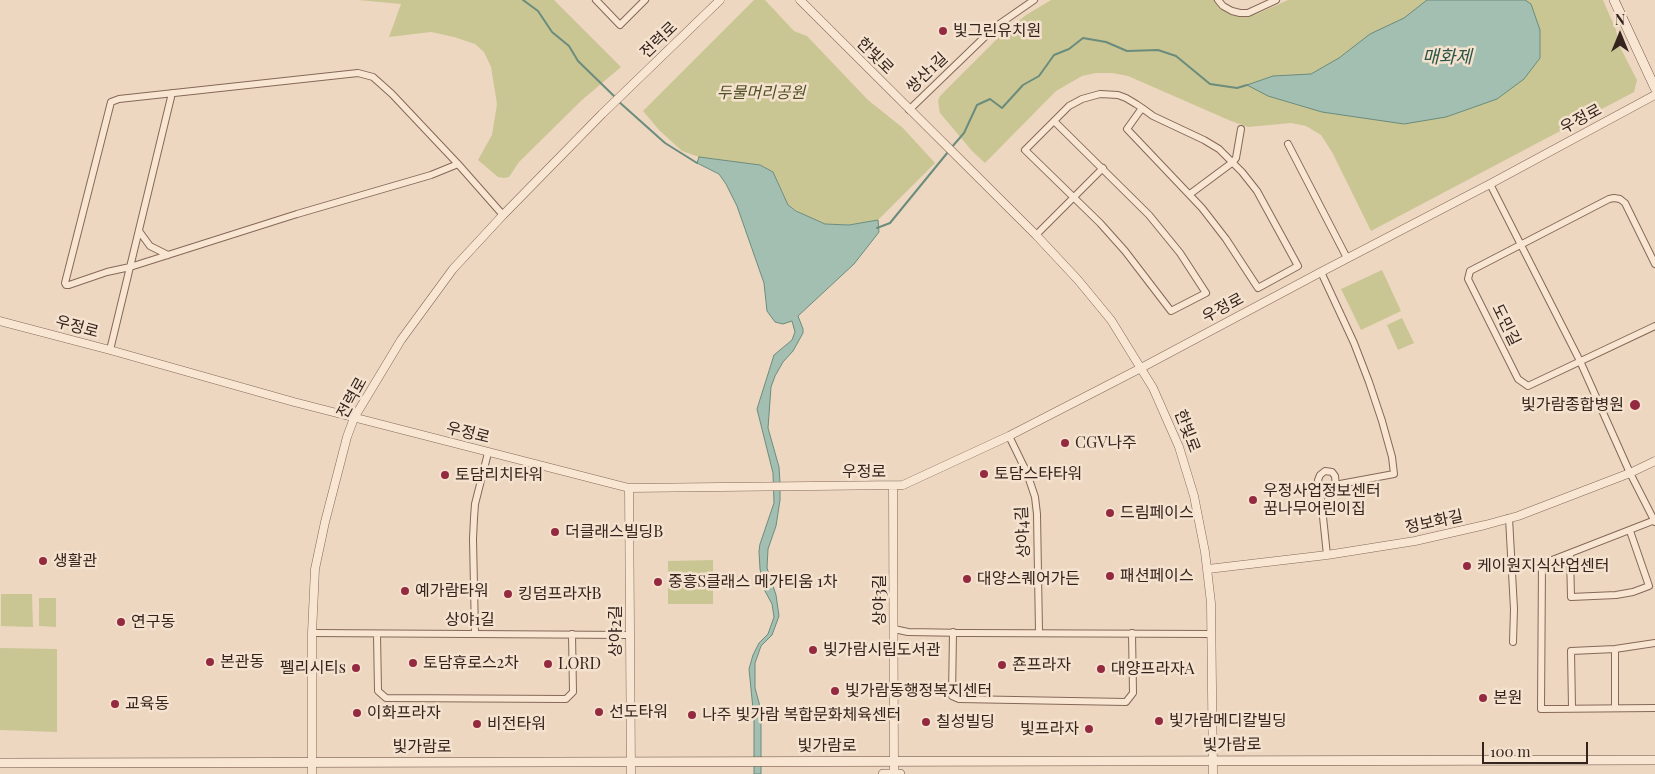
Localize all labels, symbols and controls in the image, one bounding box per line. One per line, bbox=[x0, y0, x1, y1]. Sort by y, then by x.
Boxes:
north arrow bbox=[1595, 10, 1645, 60]
text: N bbox=[1615, 10, 1625, 29]
street label: 전력로 bbox=[636, 18, 682, 62]
place label: 빛그린유치원 bbox=[953, 21, 1041, 41]
marker: 빛그린유치원 bbox=[937, 25, 949, 37]
street label: 한빛로 bbox=[853, 34, 897, 78]
water label: 매화제 bbox=[1422, 46, 1472, 68]
street label: 쌍산1길 bbox=[902, 49, 952, 97]
park label: 두물머리공원 bbox=[717, 83, 805, 103]
street label: 우정로 bbox=[1557, 100, 1605, 138]
street label: 우정로 bbox=[1199, 289, 1247, 327]
street label: 도민길 bbox=[1488, 301, 1524, 349]
street label: 우정로 bbox=[53, 312, 101, 342]
street label: 전력로 bbox=[333, 374, 371, 422]
place label: 빛가람종합병원 bbox=[1521, 395, 1624, 415]
marker: 빛가람종합병원 bbox=[1628, 398, 1642, 412]
street label: 한빛로 bbox=[1170, 407, 1204, 455]
street label: 우정로 bbox=[444, 418, 492, 448]
place label: CGV나주 bbox=[1075, 433, 1137, 453]
marker: CGV나주 bbox=[1059, 437, 1071, 449]
street label: 우정로 bbox=[842, 462, 886, 482]
place label: 토담스타타워 bbox=[994, 464, 1082, 484]
place label: 토담리치타워 bbox=[455, 465, 543, 485]
marker: 토담스타타워 bbox=[978, 468, 990, 480]
marker: 토담리치타워 bbox=[439, 469, 451, 481]
place label: 우정사업정보센터 꿈나무어린이집 bbox=[1263, 481, 1381, 519]
marker: 우정사업정보센터 꿈나무어린이집 bbox=[1247, 494, 1259, 506]
place label: 드림페이스 bbox=[1120, 503, 1194, 523]
street label: 상야4길 bbox=[1012, 506, 1034, 558]
street label: 정보화길 bbox=[1403, 506, 1465, 538]
marker: 드림페이스 bbox=[1104, 507, 1116, 519]
place label: 더클래스빌딩B bbox=[565, 522, 663, 542]
marker: 더클래스빌딩B bbox=[549, 526, 561, 538]
place label: 생활관 bbox=[53, 551, 97, 571]
marker: 생활관 bbox=[37, 555, 49, 567]
place label: 케이원지식산업센터 bbox=[1477, 556, 1609, 576]
marker: 케이원지식산업센터 bbox=[1461, 560, 1473, 572]
place label: 패션페이스 bbox=[1120, 566, 1194, 586]
place label: 대양스퀘어가든 bbox=[977, 569, 1080, 589]
marker: 패션페이스 bbox=[1104, 570, 1116, 582]
place label: 중흥S클래스 메가티움 1차 bbox=[668, 572, 838, 592]
marker: 대양스퀘어가든 bbox=[961, 573, 973, 585]
street label: 상야3길 bbox=[870, 574, 890, 626]
marker: 중흥S클래스 메가티움 1차 bbox=[652, 576, 664, 588]
place label: 예가람타워 bbox=[415, 581, 489, 601]
place label: 킹덤프라자B bbox=[518, 584, 602, 604]
marker: 예가람타워 bbox=[399, 585, 411, 597]
marker: 킹덤프라자B bbox=[502, 588, 514, 600]
street label: 상야2길 bbox=[606, 605, 626, 657]
street label: 상야1길 bbox=[445, 610, 495, 630]
place label: 연구동 bbox=[131, 612, 175, 632]
marker: 연구동 bbox=[115, 616, 127, 628]
place label: 빛가람시립도서관 bbox=[823, 640, 941, 660]
marker: 빛가람시립도서관 bbox=[807, 644, 819, 656]
place label: 본관동 bbox=[220, 652, 264, 672]
place label: 토담휴로스2차 bbox=[423, 653, 519, 673]
place label: LORD bbox=[558, 654, 601, 674]
place label: 죤프라자 bbox=[1012, 655, 1071, 675]
marker: 본관동 bbox=[204, 656, 216, 668]
marker: 토담휴로스2차 bbox=[407, 657, 419, 669]
place label: 펠리시티s bbox=[280, 658, 346, 678]
marker: LORD bbox=[542, 658, 554, 670]
marker: 죤프라자 bbox=[996, 659, 1008, 671]
place label: 대양프라자A bbox=[1111, 659, 1195, 679]
marker: 펠리시티s bbox=[350, 662, 362, 674]
marker: 대양프라자A bbox=[1095, 663, 1107, 675]
place label: 빛가람동행정복지센터 bbox=[845, 681, 992, 701]
marker: 빛가람동행정복지센터 bbox=[829, 685, 841, 697]
place label: 본원 bbox=[1493, 688, 1522, 708]
marker: 본원 bbox=[1477, 692, 1489, 704]
place label: 교육동 bbox=[125, 694, 169, 714]
marker: 교육동 bbox=[109, 698, 121, 710]
place label: 선도타워 bbox=[609, 702, 668, 722]
place label: 이화프라자 bbox=[367, 703, 441, 723]
place label: 나주 빛가람 복합문화체육센터 bbox=[702, 705, 901, 725]
marker: 선도타워 bbox=[593, 706, 605, 718]
marker: 이화프라자 bbox=[351, 707, 363, 719]
marker: 나주 빛가람 복합문화체육센터 bbox=[686, 709, 698, 721]
place label: 빛가람메디칼빌딩 bbox=[1169, 711, 1287, 731]
place label: 칠성빌딩 bbox=[936, 712, 995, 732]
place label: 비전타워 bbox=[487, 714, 546, 734]
marker: 빛가람메디칼빌딩 bbox=[1153, 715, 1165, 727]
marker: 칠성빌딩 bbox=[920, 716, 932, 728]
marker: 비전타워 bbox=[471, 718, 483, 730]
place label: 빛프라자 bbox=[1020, 719, 1079, 739]
marker: 빛프라자 bbox=[1083, 723, 1095, 735]
scale bar bbox=[1485, 732, 1591, 764]
street label: 빛가람로 bbox=[1202, 735, 1262, 755]
street label: 빛가람로 bbox=[798, 736, 856, 756]
street label: 빛가람로 bbox=[393, 737, 451, 757]
text: 100 m bbox=[1490, 741, 1531, 761]

